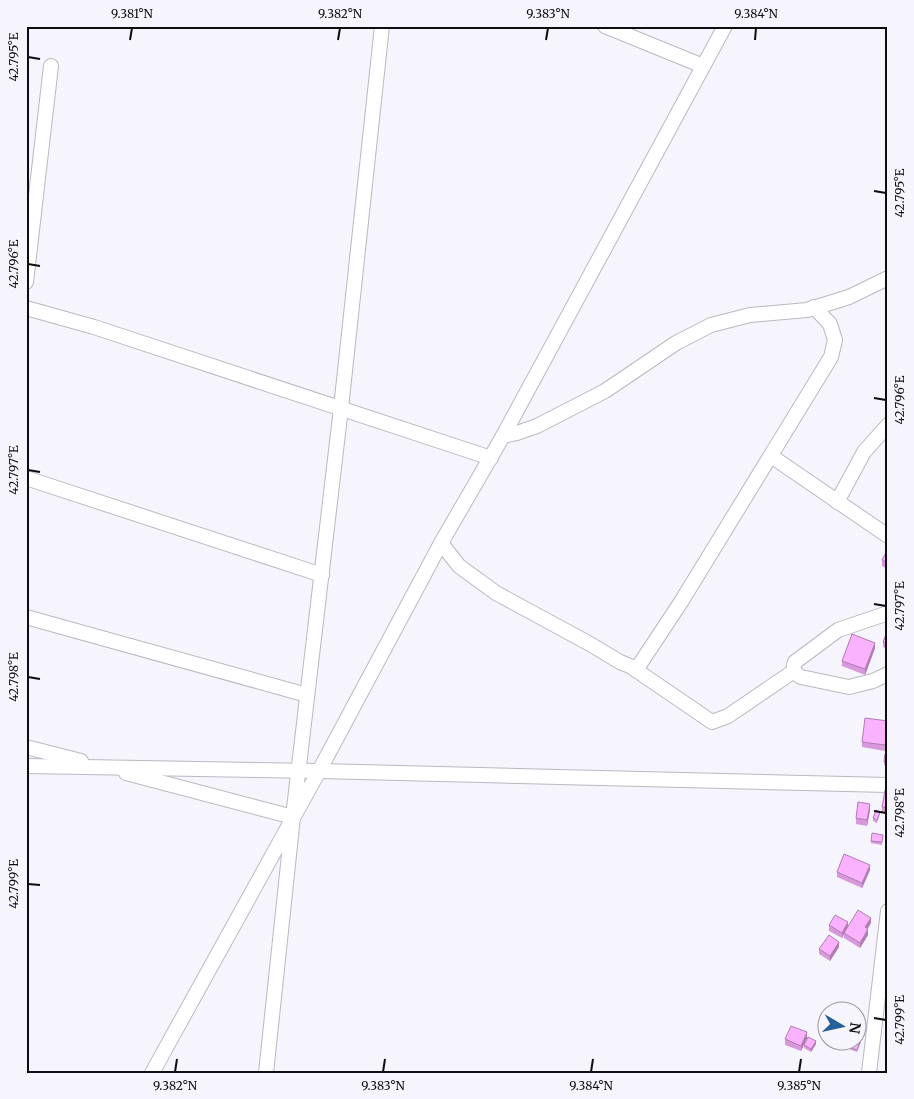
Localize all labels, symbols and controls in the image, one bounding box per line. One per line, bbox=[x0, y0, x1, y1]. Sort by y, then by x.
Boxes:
text: 9.381°N bbox=[111, 6, 154, 21]
text: 9.382°N bbox=[318, 6, 363, 21]
text: 9.383°N bbox=[526, 6, 571, 21]
text: 9.384°N bbox=[734, 6, 778, 21]
text: 42.795°E bbox=[6, 32, 21, 81]
text: 42.795°E bbox=[892, 168, 907, 217]
text: 42.796°E bbox=[6, 239, 21, 288]
text: 42.796°E bbox=[892, 375, 907, 424]
text: 42.797°E bbox=[6, 445, 21, 495]
text: 42.797°E bbox=[892, 581, 907, 631]
text: 42.798°E bbox=[6, 652, 21, 702]
text: 42.798°E bbox=[892, 788, 907, 838]
text: 42.799°E bbox=[6, 859, 21, 909]
text: 42.799°E bbox=[892, 995, 907, 1045]
north arrow bbox=[816, 1002, 866, 1052]
text: N bbox=[845, 1021, 865, 1035]
text: 9.382°N bbox=[153, 1078, 198, 1093]
text: 9.383°N bbox=[361, 1078, 406, 1093]
text: 9.384°N bbox=[569, 1078, 613, 1093]
text: 9.385°N bbox=[777, 1078, 821, 1093]

